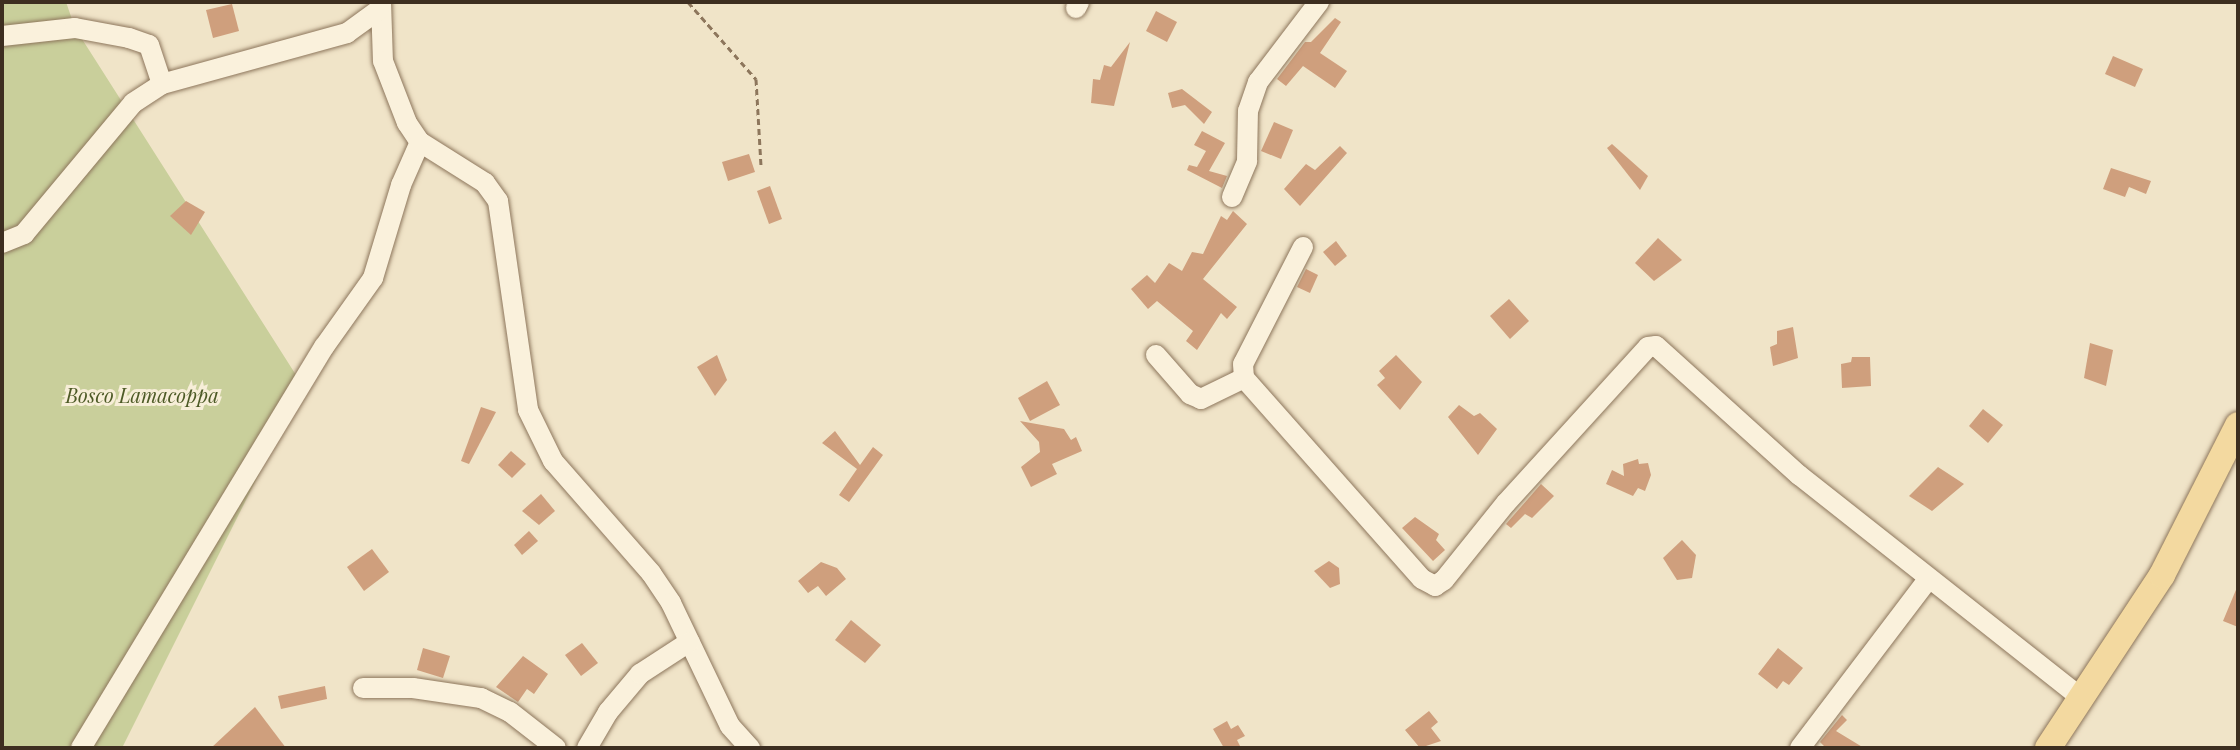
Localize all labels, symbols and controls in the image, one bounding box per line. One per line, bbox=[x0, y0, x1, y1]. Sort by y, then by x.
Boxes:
park label: Bosco Lamacoppa bbox=[65, 382, 219, 406]

